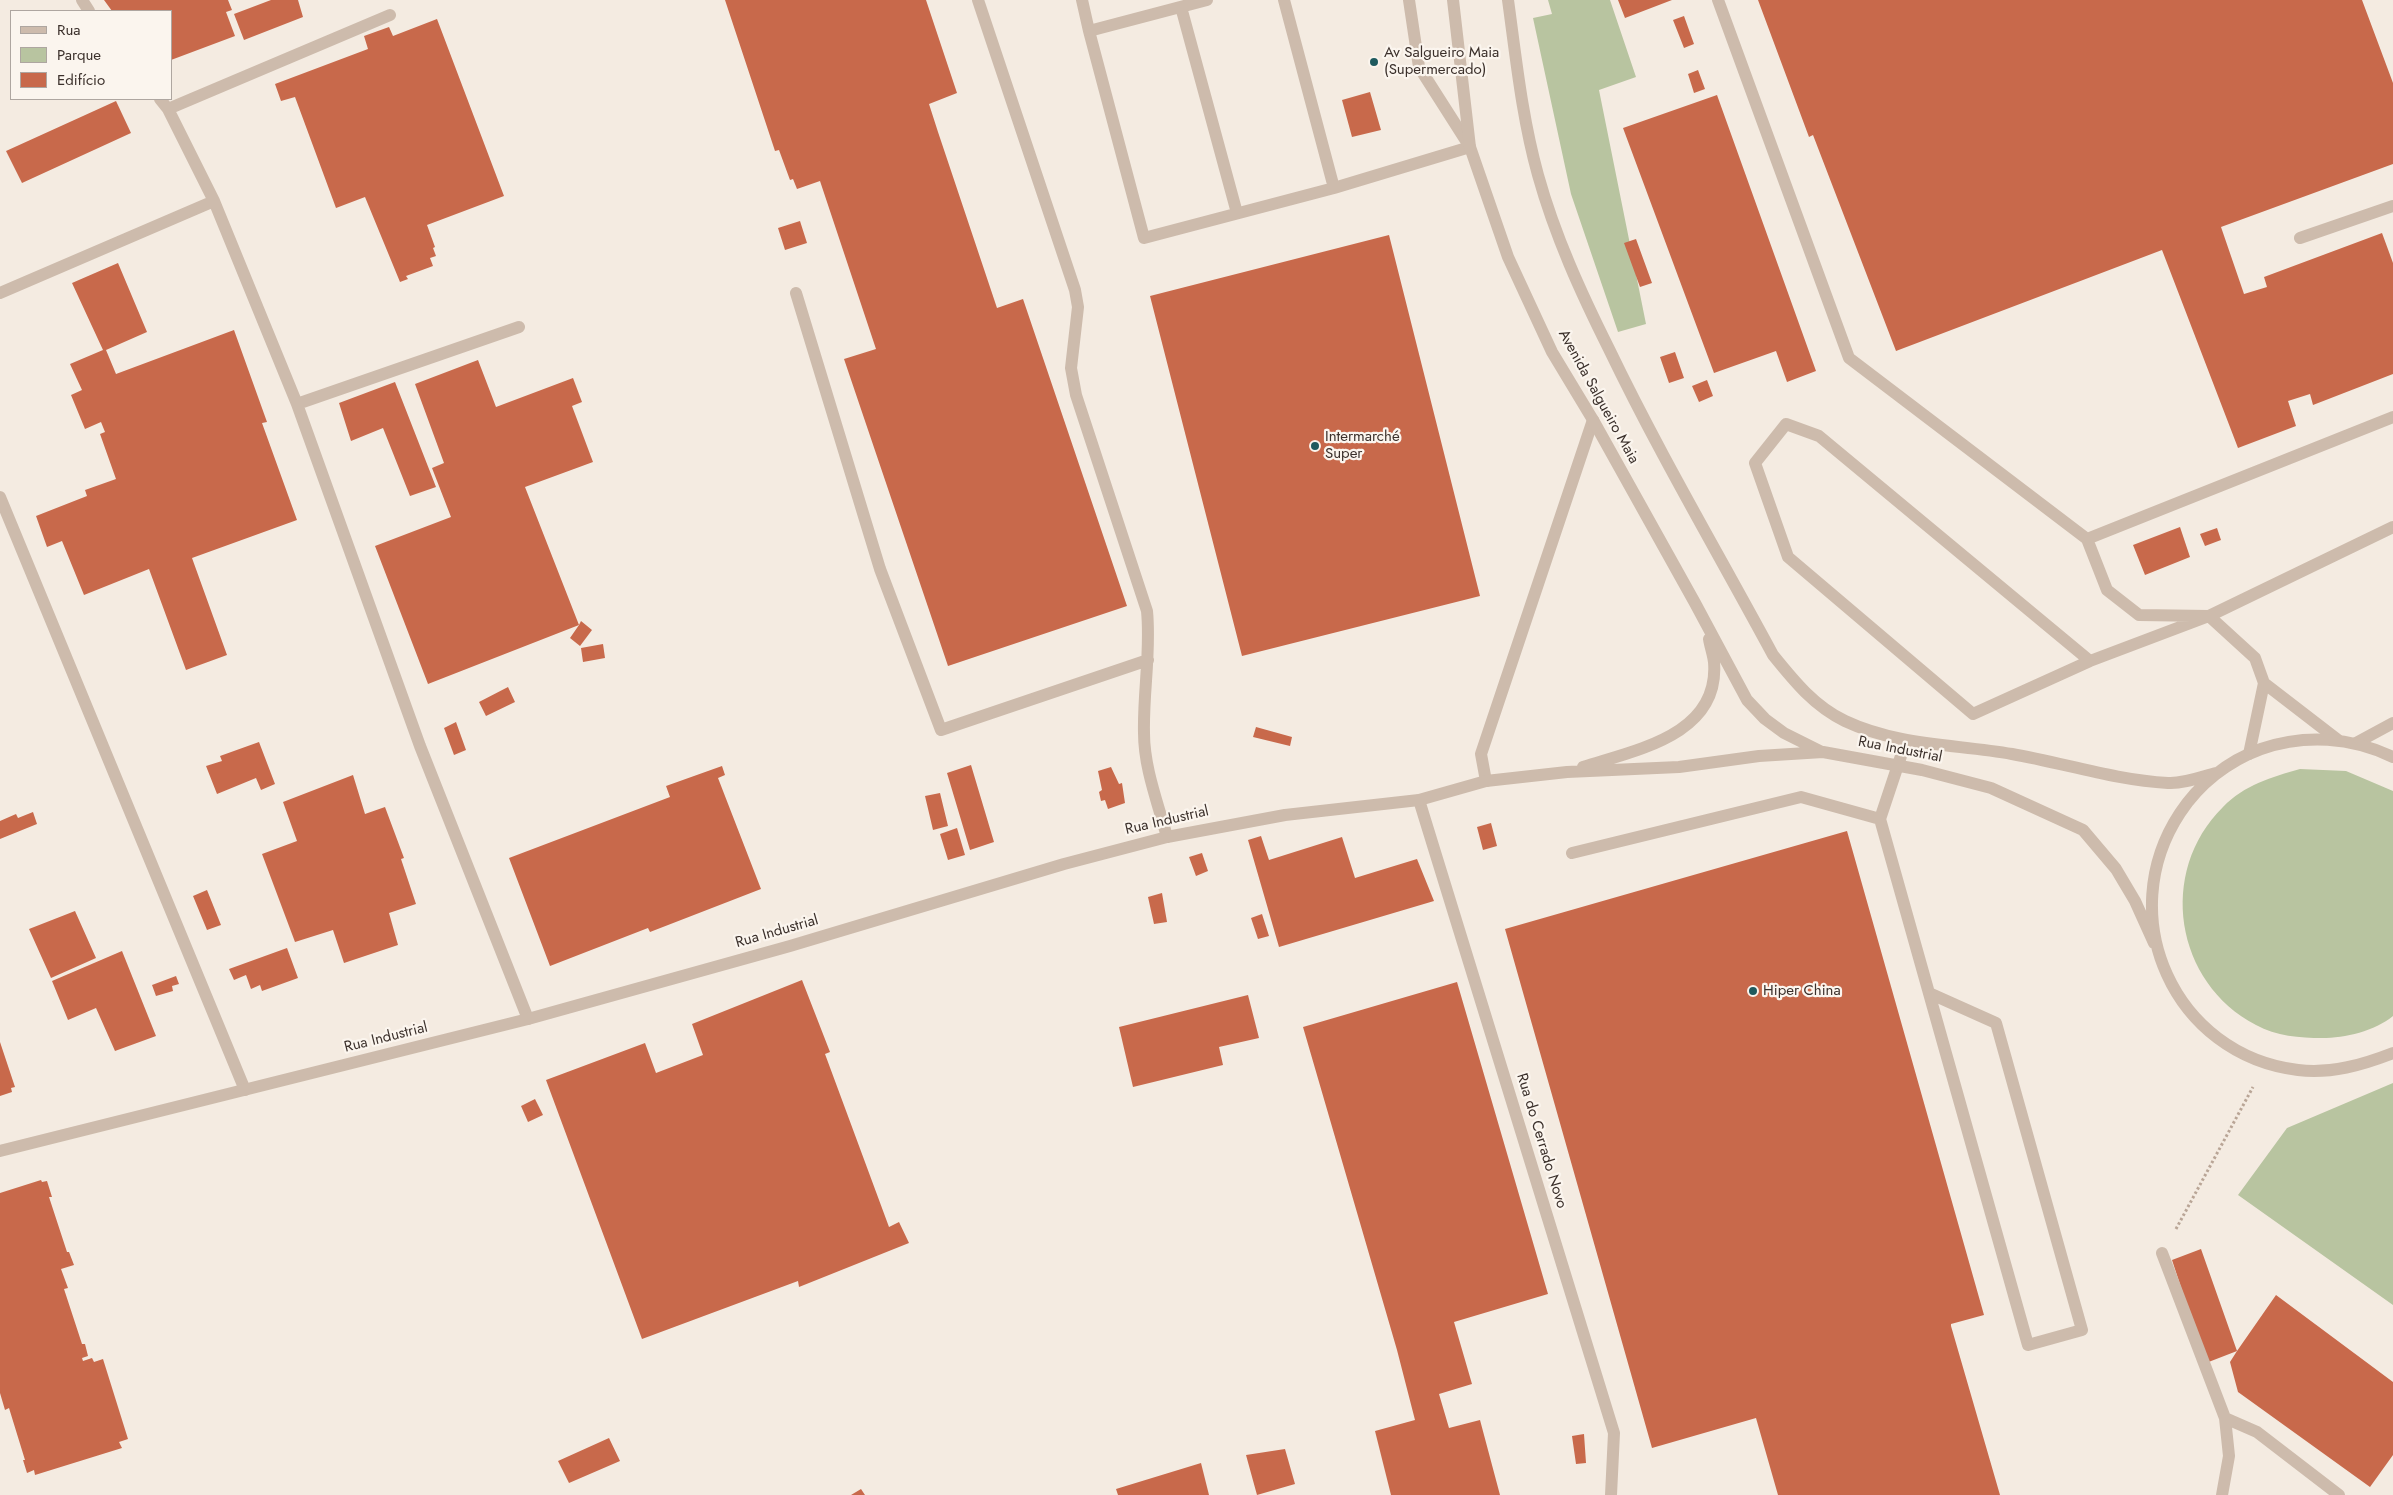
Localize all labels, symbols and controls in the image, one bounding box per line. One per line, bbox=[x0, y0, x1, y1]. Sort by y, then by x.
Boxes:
legend bbox=[10, 10, 172, 100]
text: Rua bbox=[57, 19, 81, 41]
text: Parque bbox=[57, 44, 101, 66]
place label: Av Salgueiro Maia (Supermercado) bbox=[1384, 44, 1499, 79]
marker: Av Salgueiro Maia (Supermercado) bbox=[1368, 56, 1380, 68]
text: Edifício bbox=[57, 69, 105, 91]
street label: Avenida Salgueiro Maia bbox=[1554, 327, 1642, 467]
place label: Intermarché Super bbox=[1325, 428, 1400, 463]
marker: Intermarché Super bbox=[1309, 440, 1321, 452]
street label: Rua Industrial bbox=[1856, 733, 1944, 767]
street label: Rua Industrial bbox=[1123, 803, 1211, 839]
street label: Rua Industrial bbox=[734, 912, 820, 952]
place label: Hiper China bbox=[1763, 982, 1841, 1000]
marker: Hiper China bbox=[1747, 985, 1759, 997]
street label: Rua Industrial bbox=[342, 1019, 430, 1057]
street label: Rua do Cerrado Novo bbox=[1512, 1071, 1570, 1211]

